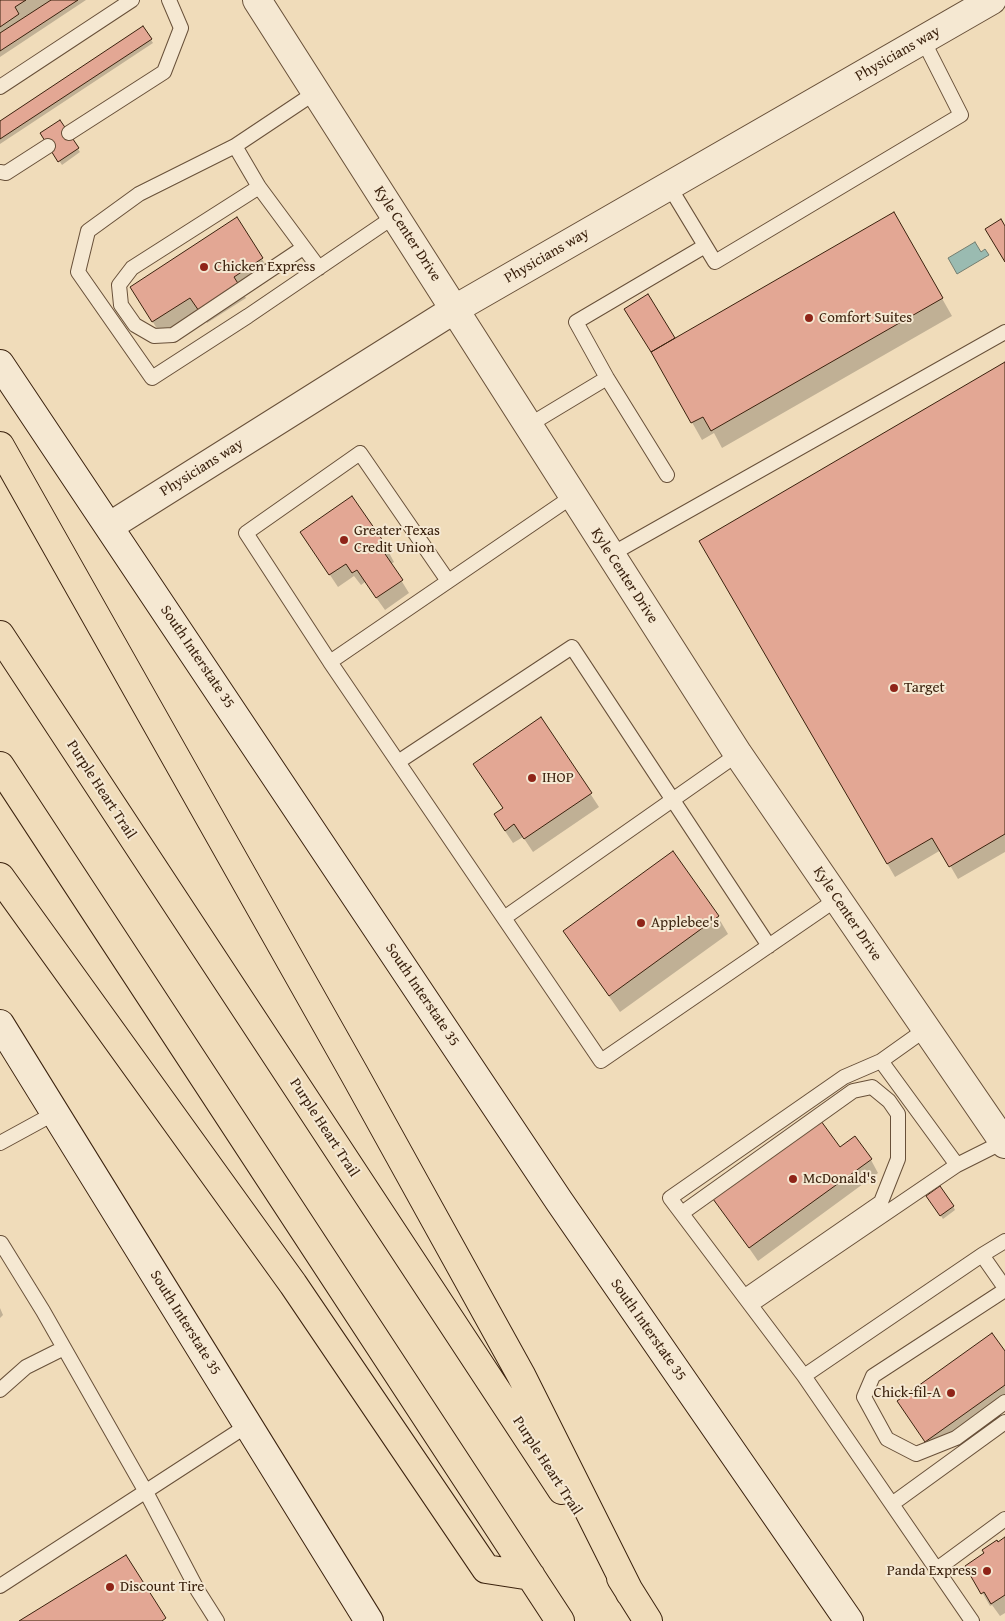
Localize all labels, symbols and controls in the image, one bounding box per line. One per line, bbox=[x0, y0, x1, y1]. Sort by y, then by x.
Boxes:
street label: Physicians way bbox=[852, 23, 944, 85]
street label: Kyle Center Drive bbox=[370, 183, 444, 285]
street label: Physicians way bbox=[501, 225, 593, 287]
place label: Chicken Express bbox=[214, 258, 316, 276]
marker: Chicken Express bbox=[198, 261, 210, 273]
place label: Comfort Suites bbox=[819, 309, 912, 327]
marker: Comfort Suites bbox=[803, 312, 815, 324]
street label: Physicians way bbox=[157, 435, 247, 501]
place label: Greater Texas Credit Union bbox=[354, 522, 440, 557]
street label: Kyle Center Drive bbox=[587, 525, 661, 627]
marker: Greater Texas Credit Union bbox=[338, 534, 350, 546]
street label: South Interstate 35 bbox=[156, 602, 238, 712]
place label: Target bbox=[904, 679, 945, 697]
marker: Target bbox=[888, 682, 900, 694]
street label: Purple Heart Trail bbox=[62, 737, 140, 843]
place label: IHOP bbox=[542, 769, 574, 787]
marker: IHOP bbox=[526, 772, 538, 784]
street label: Kyle Center Drive bbox=[809, 863, 885, 965]
place label: Applebee's bbox=[651, 914, 719, 932]
marker: Applebee's bbox=[635, 917, 647, 929]
street label: South Interstate 35 bbox=[381, 940, 463, 1050]
street label: Purple Heart Trail bbox=[285, 1075, 363, 1181]
place label: McDonald's bbox=[803, 1170, 876, 1188]
marker: McDonald's bbox=[787, 1173, 799, 1185]
street label: South Interstate 35 bbox=[146, 1267, 224, 1379]
street label: South Interstate 35 bbox=[606, 1276, 690, 1384]
place label: Chick-fil-A bbox=[874, 1384, 941, 1402]
marker: Chick-fil-A bbox=[945, 1387, 957, 1399]
street label: Purple Heart Trail bbox=[508, 1413, 586, 1519]
place label: Panda Express bbox=[887, 1562, 977, 1580]
marker: Panda Express bbox=[981, 1565, 993, 1577]
place label: Discount Tire bbox=[120, 1578, 204, 1596]
marker: Discount Tire bbox=[104, 1581, 116, 1593]

